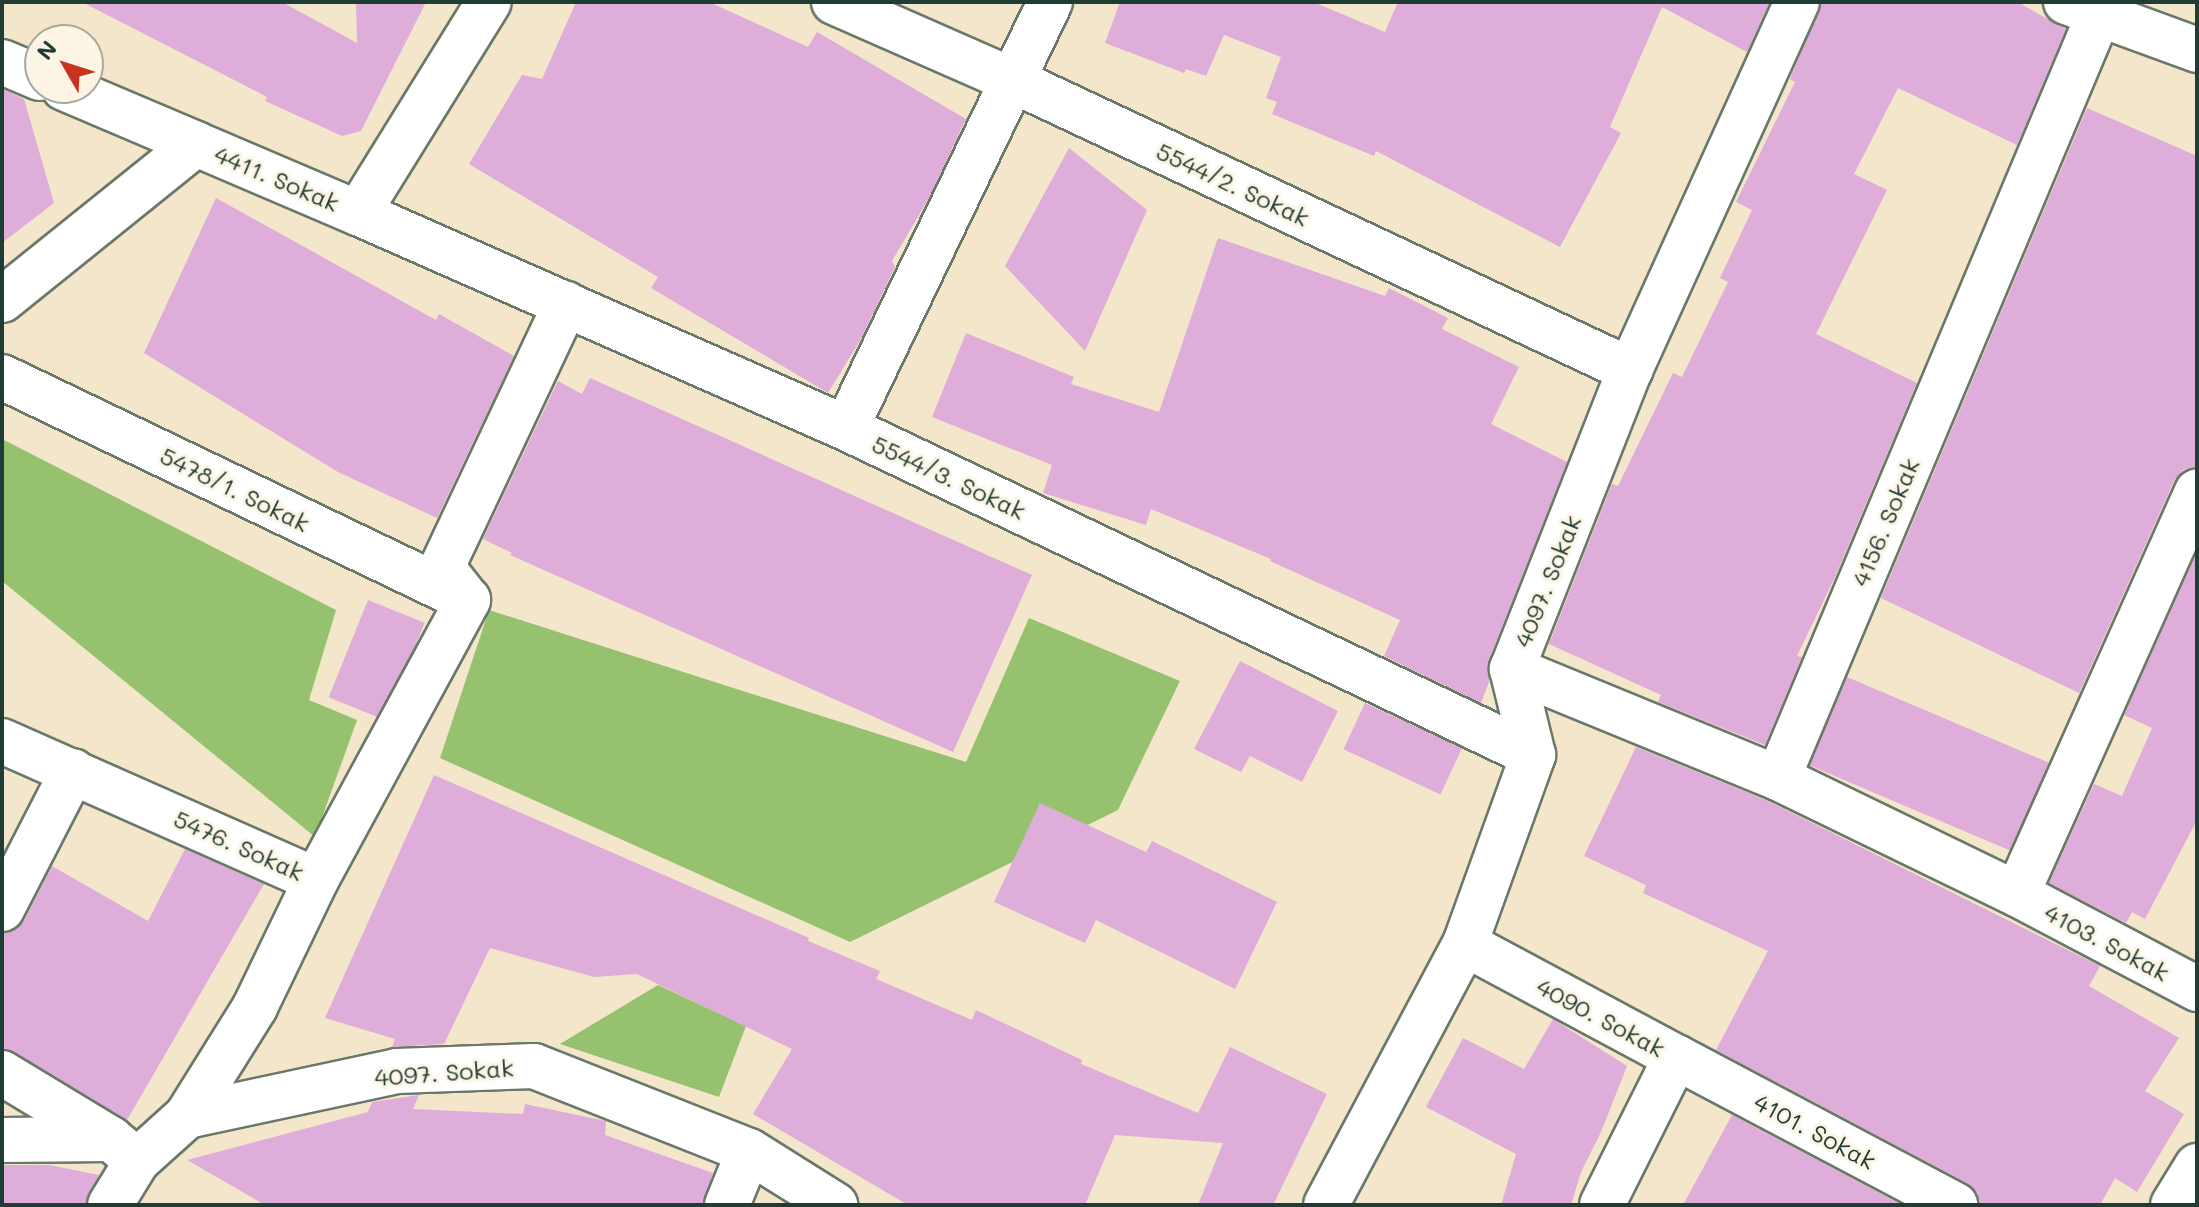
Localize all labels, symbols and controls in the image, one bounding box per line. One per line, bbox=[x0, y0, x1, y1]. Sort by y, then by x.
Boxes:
north arrow bbox=[24, 24, 104, 104]
text: N bbox=[30, 34, 63, 65]
street label: 5544/2. Sokak bbox=[1152, 136, 1314, 232]
street label: 4411. Sokak bbox=[210, 139, 344, 217]
street label: 5544/3. Sokak bbox=[868, 429, 1030, 525]
street label: 5478/1. Sokak bbox=[156, 440, 314, 538]
street label: 4156. Sokak bbox=[1845, 454, 1925, 590]
street label: 4097. Sokak bbox=[1508, 511, 1586, 651]
street label: 5476. Sokak bbox=[170, 804, 308, 886]
street label: 4103. Sokak bbox=[2040, 897, 2174, 987]
street label: 4090. Sokak bbox=[1532, 971, 1670, 1063]
street label: 4097. Sokak bbox=[373, 1053, 515, 1091]
street label: 4101. Sokak bbox=[1749, 1087, 1881, 1175]

